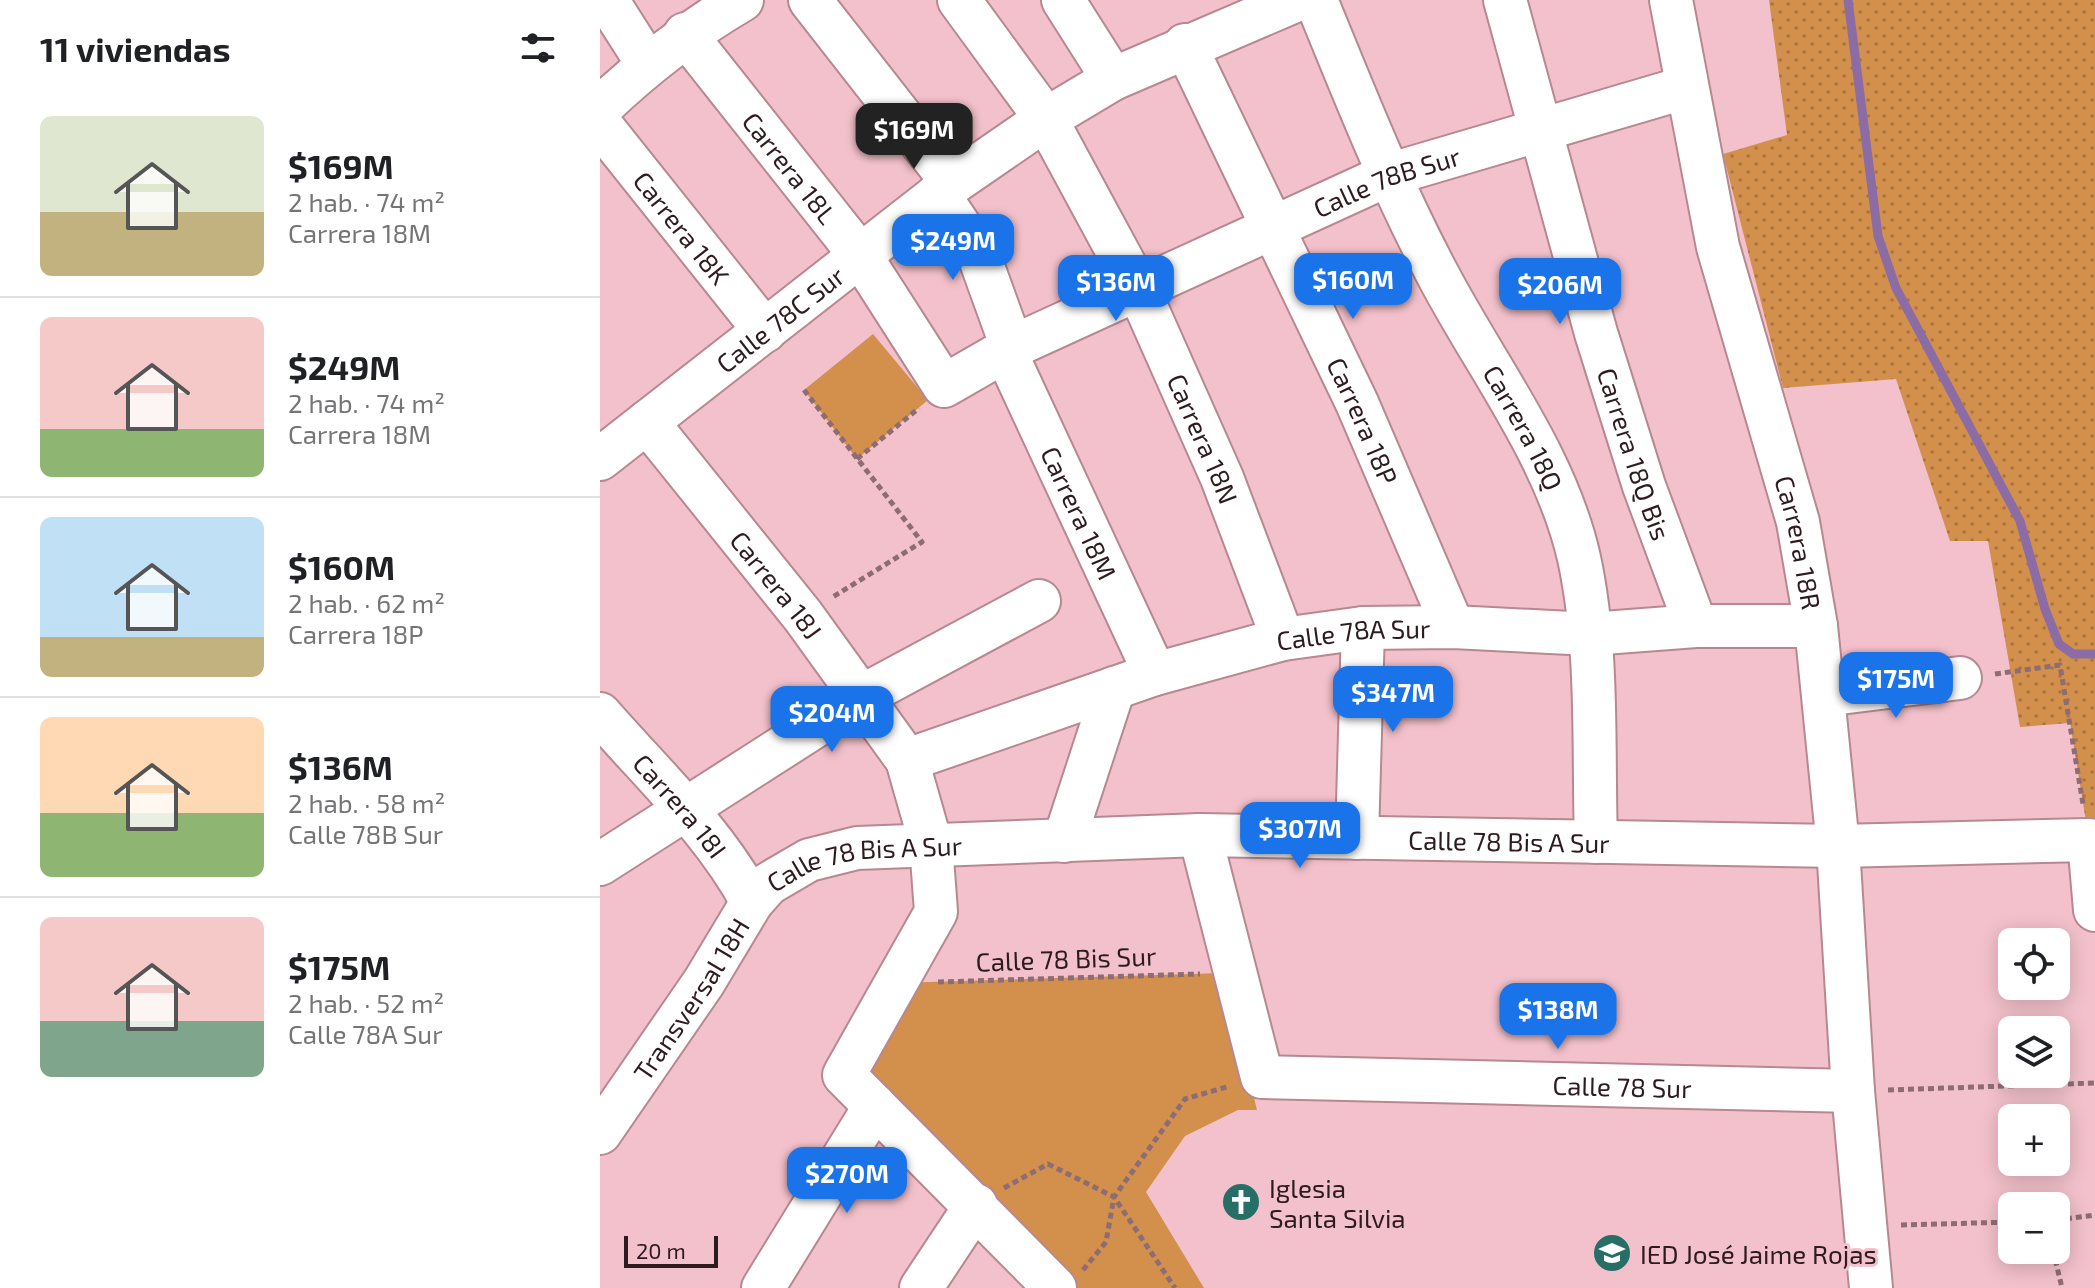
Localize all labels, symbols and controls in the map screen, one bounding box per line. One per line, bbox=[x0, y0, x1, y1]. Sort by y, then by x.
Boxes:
icon: filters bbox=[516, 26, 560, 70]
text: 11 viviendas bbox=[40, 28, 231, 69]
pin: $169M bbox=[858, 103, 970, 171]
street label: Carrera 18L bbox=[737, 105, 844, 229]
text: $169M bbox=[874, 113, 954, 144]
street label: Calle 78B Sur bbox=[1308, 139, 1464, 223]
text: $169M bbox=[288, 145, 394, 186]
icon: home bbox=[104, 148, 200, 244]
street label: Carrera 18K bbox=[628, 165, 737, 290]
text: 2 hab. · 74 m² bbox=[288, 186, 445, 217]
pin: $249M bbox=[897, 214, 1009, 282]
text: Carrera 18M bbox=[288, 217, 431, 248]
text: $249M bbox=[910, 224, 996, 255]
pin: $160M bbox=[1297, 253, 1409, 321]
pin: $136M bbox=[1060, 255, 1172, 323]
pin: $206M bbox=[1504, 258, 1616, 326]
street label: Calle 78C Sur bbox=[709, 259, 850, 378]
text: $160M bbox=[1312, 263, 1394, 294]
text: $136M bbox=[1076, 265, 1156, 296]
text: $206M bbox=[1517, 268, 1603, 299]
text: $249M bbox=[288, 346, 400, 387]
icon: home bbox=[104, 349, 200, 445]
street label: Carrera 18P bbox=[1322, 352, 1405, 489]
street label: Carrera 18Q bbox=[1478, 359, 1570, 494]
street label: Carrera 18Q Bis bbox=[1592, 364, 1678, 544]
street label: Carrera 18N bbox=[1162, 369, 1246, 508]
text: 2 hab. · 74 m² bbox=[288, 387, 445, 418]
text: Carrera 18M bbox=[288, 418, 431, 449]
street label: Carrera 18M bbox=[1036, 441, 1124, 584]
street label: Carrera 18R bbox=[1770, 472, 1828, 612]
street label: Carrera 18J bbox=[725, 524, 829, 644]
text: $160M bbox=[288, 546, 395, 587]
icon: home bbox=[104, 549, 200, 645]
text: 2 hab. · 62 m² bbox=[288, 587, 445, 618]
street label: Calle 78A Sur bbox=[1274, 612, 1431, 655]
text: Carrera 18P bbox=[288, 618, 424, 649]
pin: $175M bbox=[1840, 652, 1952, 720]
text: $175M bbox=[1857, 662, 1935, 693]
pin: $347M bbox=[1337, 666, 1449, 734]
text: $347M bbox=[1351, 676, 1435, 707]
pin: $204M bbox=[776, 686, 888, 754]
text: $204M bbox=[789, 696, 875, 727]
text: $136M bbox=[288, 746, 393, 787]
street label: Carrera 18I bbox=[628, 747, 734, 863]
icon: home bbox=[104, 749, 200, 845]
text: 2 hab. · 58 m² bbox=[288, 787, 445, 818]
pin: $307M bbox=[1244, 802, 1356, 870]
text: $307M bbox=[1258, 812, 1342, 843]
text: Calle 78B Sur bbox=[288, 818, 443, 849]
street label: Calle 78 Bis A Sur bbox=[1408, 823, 1610, 858]
street label: Calle 78 Bis A Sur bbox=[761, 829, 963, 897]
street label: Transversal 18H bbox=[626, 912, 755, 1086]
map controls bbox=[1998, 928, 2070, 1264]
button: locate bbox=[1998, 928, 2070, 1000]
street label: Calle 78 Bis Sur bbox=[975, 939, 1157, 977]
text: $175M bbox=[288, 946, 390, 987]
icon: home bbox=[104, 949, 200, 1045]
pin: $138M bbox=[1502, 983, 1614, 1051]
text: 2 hab. · 52 m² bbox=[288, 987, 444, 1018]
text: $138M bbox=[1517, 993, 1599, 1024]
button: layers bbox=[1998, 1016, 2070, 1088]
text: Calle 78A Sur bbox=[288, 1018, 443, 1049]
street label: Calle 78 Sur bbox=[1552, 1068, 1692, 1103]
button: + bbox=[1998, 1104, 2070, 1176]
pin: $270M bbox=[791, 1147, 903, 1215]
text: $270M bbox=[805, 1157, 889, 1188]
place label: Iglesia Santa Silvia bbox=[1269, 1172, 1406, 1233]
church icon: Iglesia Santa Silvia bbox=[1220, 1181, 1262, 1223]
button: − bbox=[1998, 1192, 2070, 1264]
scale bar bbox=[624, 1232, 718, 1268]
school or university icon: IED José Jaime Rojas bbox=[1591, 1232, 1633, 1274]
text: 20 m bbox=[636, 1237, 686, 1263]
place label: IED José Jaime Rojas bbox=[1640, 1238, 1877, 1269]

